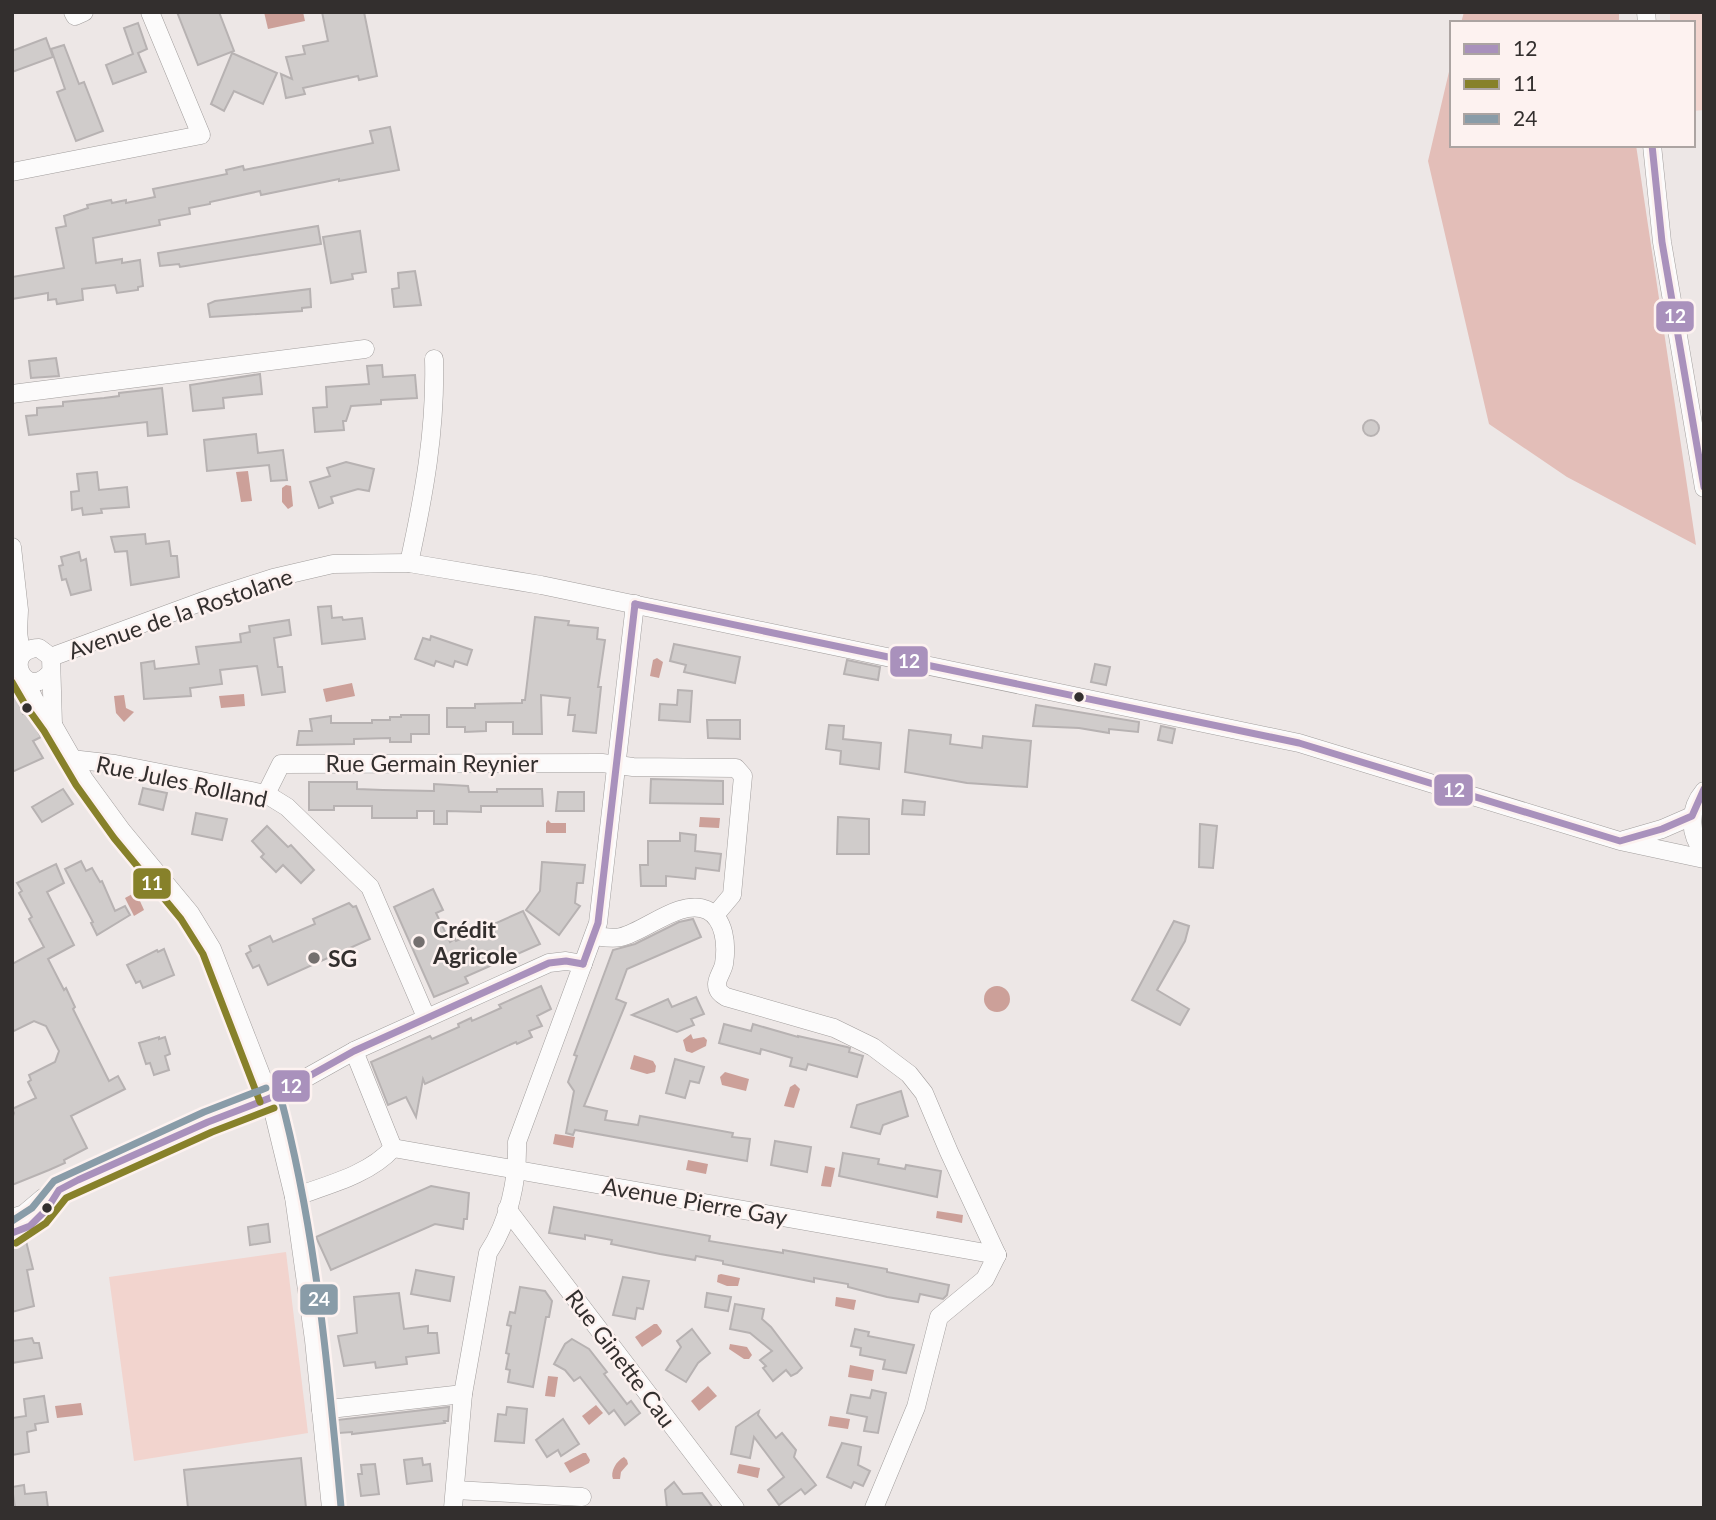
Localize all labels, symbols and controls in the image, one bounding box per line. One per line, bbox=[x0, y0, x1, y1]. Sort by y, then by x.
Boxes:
legend bbox=[1450, 21, 1695, 147]
text: 12 bbox=[1513, 35, 1537, 60]
text: 11 bbox=[1513, 70, 1537, 95]
text: 24 bbox=[1513, 105, 1537, 130]
line badge: 12 bbox=[1655, 300, 1695, 333]
text: 12 bbox=[1664, 304, 1686, 327]
street label: Avenue de la Rostolane bbox=[64, 561, 296, 665]
line badge: 12 bbox=[889, 645, 929, 678]
text: 12 bbox=[898, 649, 920, 672]
unlabelled marker bbox=[1072, 690, 1086, 704]
unlabelled marker bbox=[20, 701, 34, 715]
street label: Rue Jules Rolland bbox=[94, 749, 270, 813]
street label: Rue Germain Reynier bbox=[326, 749, 539, 777]
line badge: 12 bbox=[1433, 773, 1474, 807]
text: 12 bbox=[1443, 778, 1465, 801]
line badge: 11 bbox=[132, 867, 172, 900]
text: 11 bbox=[141, 871, 163, 894]
place label: Crédit Agricole bbox=[432, 915, 518, 969]
marker: Crédit Agricole bbox=[411, 934, 427, 950]
place label: SG bbox=[328, 944, 357, 972]
marker: SG bbox=[306, 950, 322, 966]
line badge: 12 bbox=[271, 1069, 311, 1103]
text: 12 bbox=[280, 1074, 302, 1097]
street label: Avenue Pierre Gay bbox=[600, 1171, 790, 1231]
unlabelled marker bbox=[40, 1201, 54, 1215]
line badge: 24 bbox=[299, 1283, 339, 1316]
street label: Rue Ginette Cau bbox=[560, 1284, 682, 1432]
text: 24 bbox=[308, 1287, 330, 1310]

